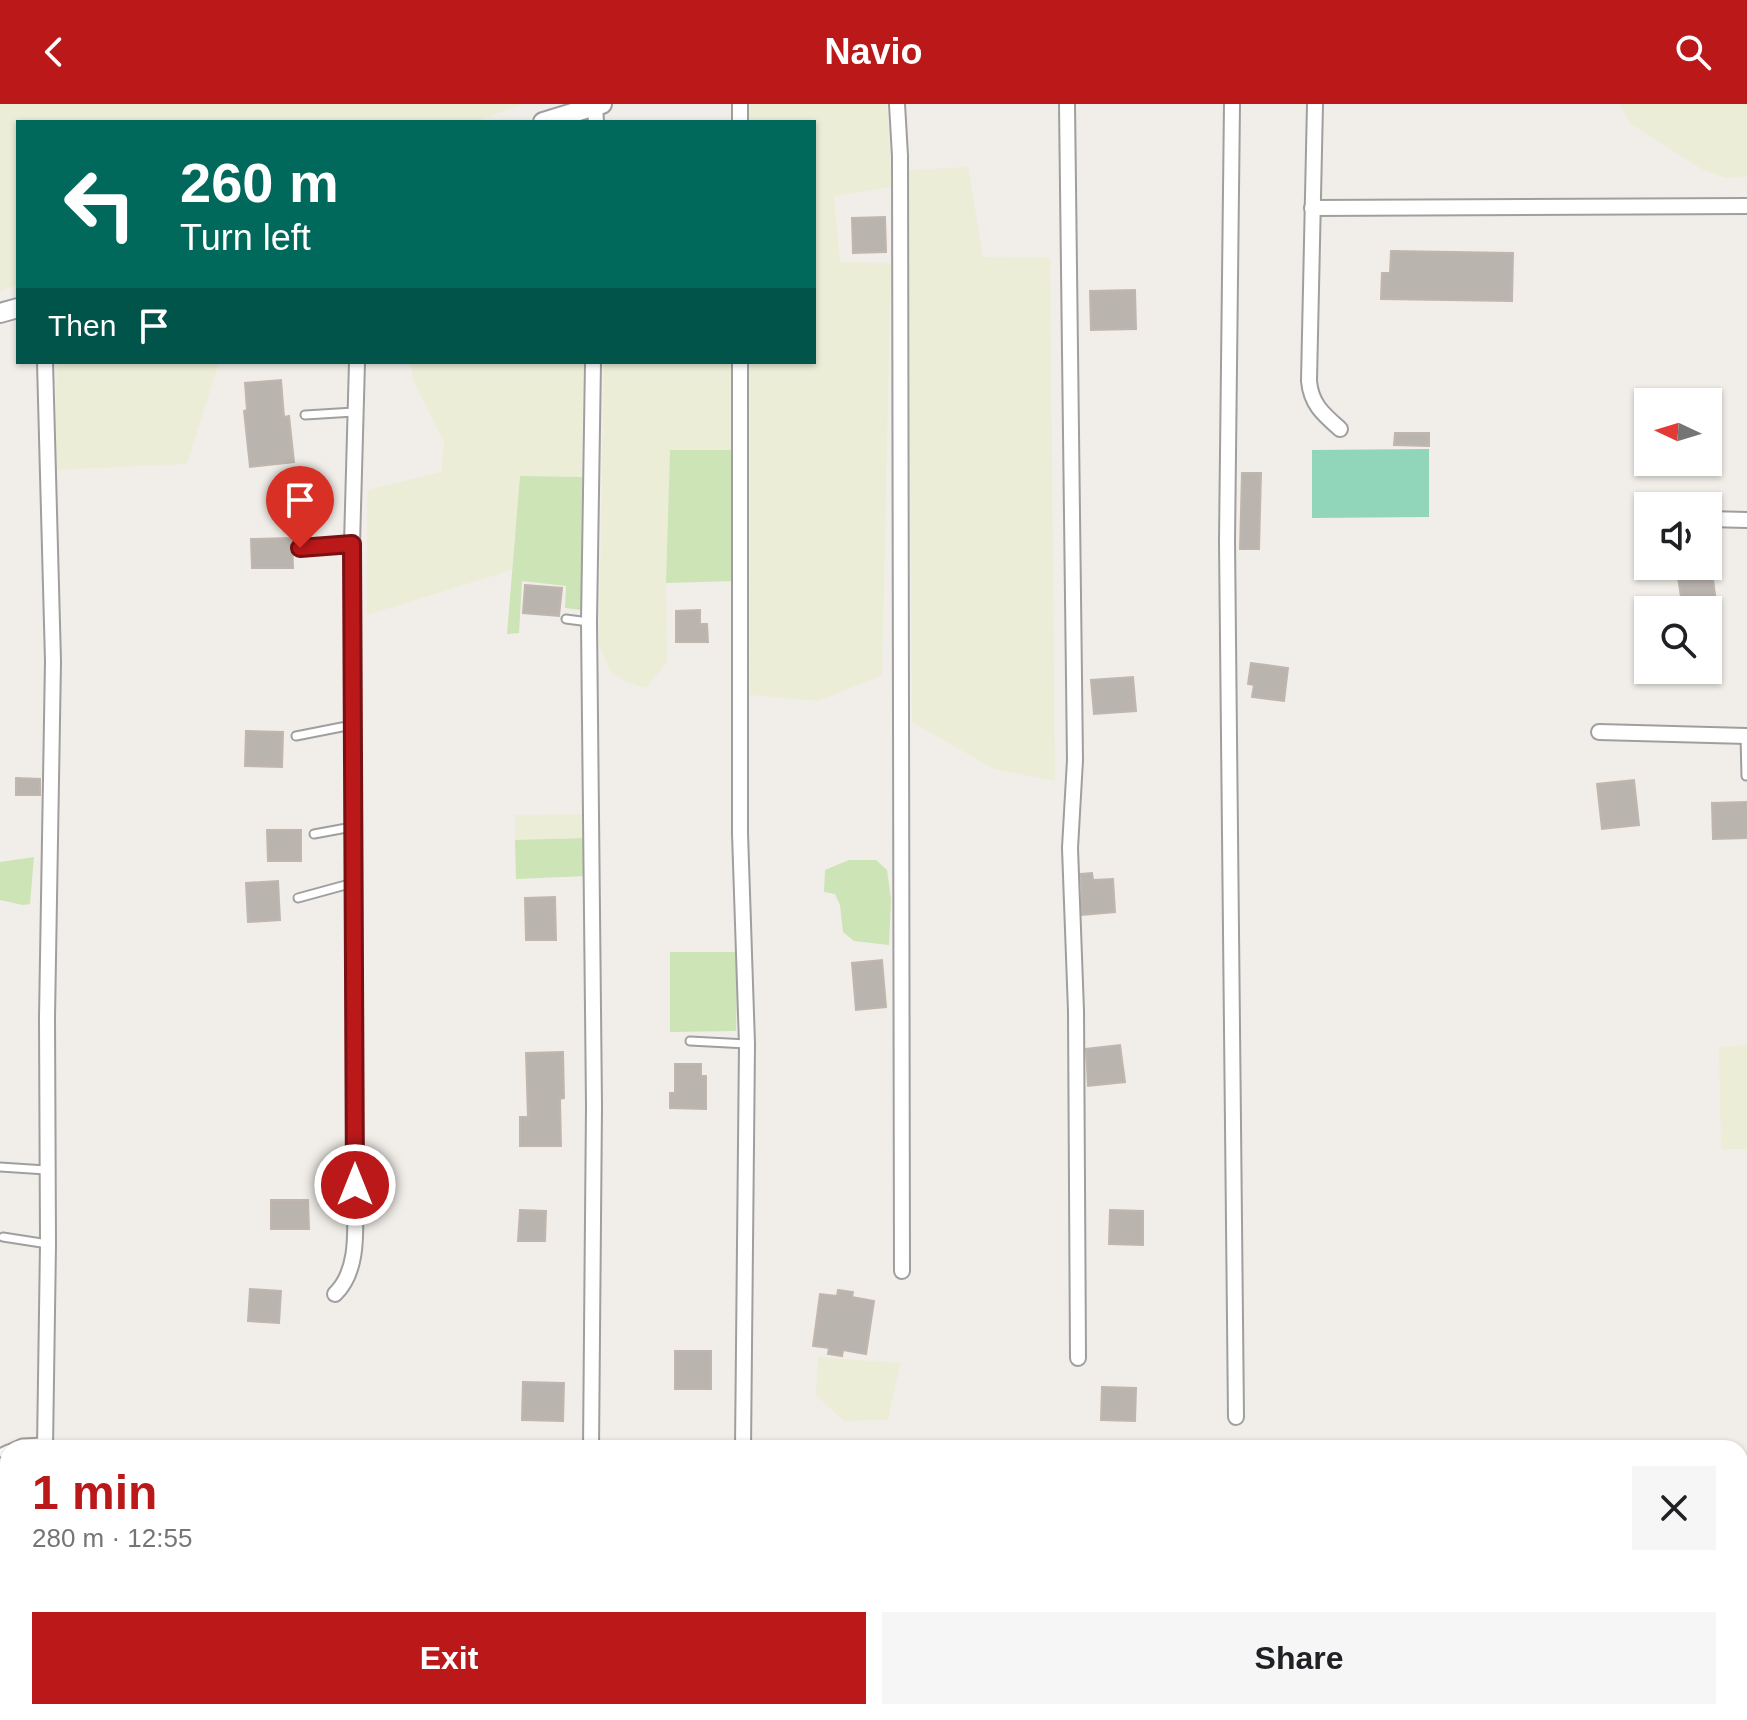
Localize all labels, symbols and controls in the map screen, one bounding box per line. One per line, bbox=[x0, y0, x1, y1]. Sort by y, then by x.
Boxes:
icon: back bbox=[32, 30, 76, 74]
icon: search bbox=[1671, 30, 1715, 74]
text: Navio bbox=[824, 31, 923, 72]
text: 260 m bbox=[180, 151, 339, 214]
icon: left bbox=[48, 152, 152, 256]
text: Turn left bbox=[180, 217, 311, 258]
icon: arrive bbox=[132, 304, 176, 348]
text: Then bbox=[48, 309, 116, 342]
north arrow bbox=[1634, 388, 1722, 476]
map controls bbox=[1634, 388, 1722, 684]
pin bbox=[266, 466, 334, 548]
icon: arrive bbox=[278, 478, 322, 522]
button: sound bbox=[1634, 492, 1722, 580]
button: search bbox=[1634, 596, 1722, 684]
position arrow bbox=[313, 1143, 397, 1227]
text: 1 min bbox=[32, 1466, 157, 1519]
button: close bbox=[1632, 1466, 1716, 1550]
text: 280 m · 12:55 bbox=[32, 1523, 192, 1553]
button: Exit bbox=[32, 1612, 866, 1704]
button: Share bbox=[882, 1612, 1716, 1704]

